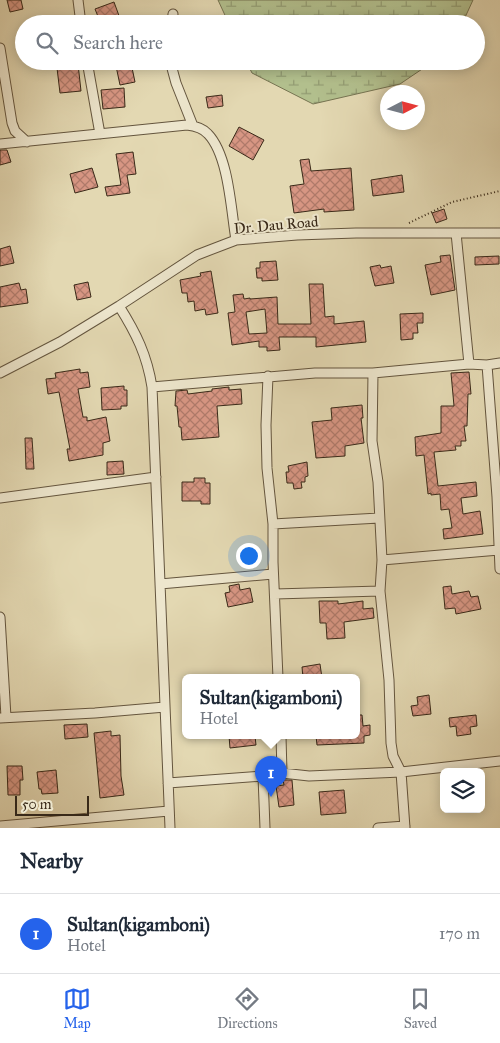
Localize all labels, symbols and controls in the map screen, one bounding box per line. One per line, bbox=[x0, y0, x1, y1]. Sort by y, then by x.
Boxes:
search box bbox=[15, 15, 485, 70]
icon: search bbox=[33, 29, 61, 57]
text: Search here bbox=[73, 31, 163, 54]
north arrow bbox=[380, 85, 425, 130]
street label: Dr. Dau Road bbox=[233, 212, 319, 238]
your location bbox=[236, 543, 262, 569]
popup bbox=[182, 674, 360, 739]
text: Sultan(kigamboni) bbox=[199, 686, 343, 709]
text: Hotel bbox=[199, 709, 238, 728]
pin: 1 bbox=[255, 756, 287, 797]
map controls bbox=[440, 768, 485, 813]
button: layers bbox=[440, 768, 485, 813]
scale bar bbox=[15, 793, 89, 816]
text: 50 m bbox=[22, 796, 51, 813]
text: Nearby bbox=[20, 848, 83, 874]
text: Sultan(kigamboni) bbox=[67, 913, 210, 936]
text: 1 bbox=[33, 924, 39, 943]
text: 170 m bbox=[439, 924, 480, 943]
text: Hotel bbox=[67, 936, 105, 955]
tab: Map bbox=[63, 985, 91, 1032]
tab: Directions bbox=[217, 985, 278, 1032]
tab: Saved bbox=[404, 985, 437, 1032]

